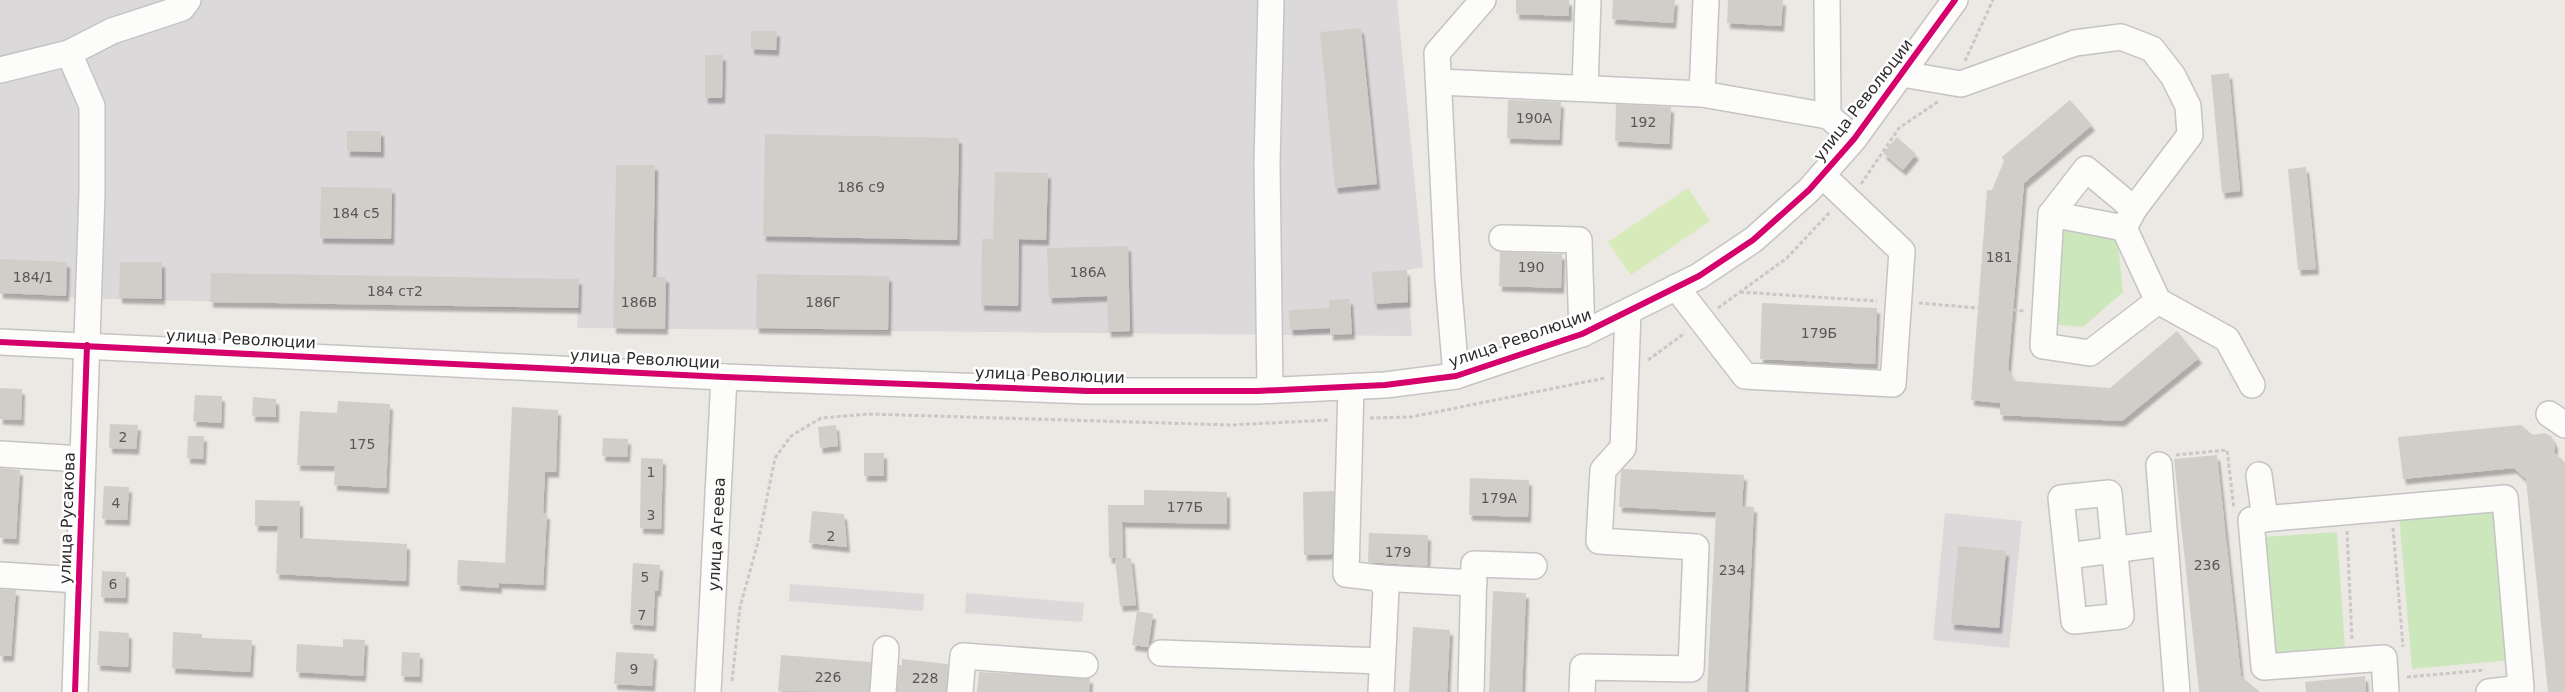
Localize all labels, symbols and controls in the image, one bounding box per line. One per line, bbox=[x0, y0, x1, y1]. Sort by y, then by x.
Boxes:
street label: улица Революции bbox=[1809, 35, 1917, 165]
house number: 190А bbox=[1516, 110, 1553, 126]
house number: 192 bbox=[1630, 114, 1656, 130]
house number: 186 с9 bbox=[837, 179, 885, 195]
house number: 184 с5 bbox=[332, 205, 380, 221]
house number: 181 bbox=[1986, 249, 2012, 265]
house number: 190 bbox=[1518, 259, 1544, 275]
house number: 186А bbox=[1070, 264, 1107, 280]
house number: 184/1 bbox=[13, 269, 53, 285]
house number: 184 ст2 bbox=[367, 283, 423, 299]
house number: 186В bbox=[621, 294, 657, 310]
house number: 186Г bbox=[805, 294, 841, 310]
street label: улица Революции bbox=[1446, 305, 1594, 371]
house number: 179Б bbox=[1801, 325, 1837, 341]
street label: улица Революции bbox=[166, 326, 316, 352]
street label: улица Революции bbox=[570, 346, 720, 372]
street label: улица Революции bbox=[975, 363, 1125, 387]
house number: 2 bbox=[119, 429, 127, 445]
house number: 175 bbox=[349, 436, 375, 452]
street label: улица Русакова bbox=[55, 452, 79, 584]
house number: 1 bbox=[647, 464, 655, 480]
street label: улица Агеева bbox=[704, 477, 728, 592]
house number: 179А bbox=[1481, 490, 1518, 506]
house number: 4 bbox=[112, 495, 121, 511]
house number: 177Б bbox=[1167, 499, 1203, 515]
house number: 3 bbox=[647, 507, 655, 523]
house number: 2 bbox=[827, 528, 835, 544]
house number: 179 bbox=[1385, 544, 1411, 560]
house number: 236 bbox=[2194, 557, 2220, 573]
house number: 234 bbox=[1719, 562, 1745, 578]
house number: 5 bbox=[641, 569, 649, 585]
house number: 6 bbox=[109, 576, 118, 592]
house number: 7 bbox=[638, 607, 646, 623]
house number: 9 bbox=[630, 661, 638, 677]
house number: 226 bbox=[815, 669, 841, 685]
house number: 228 bbox=[912, 670, 938, 686]

